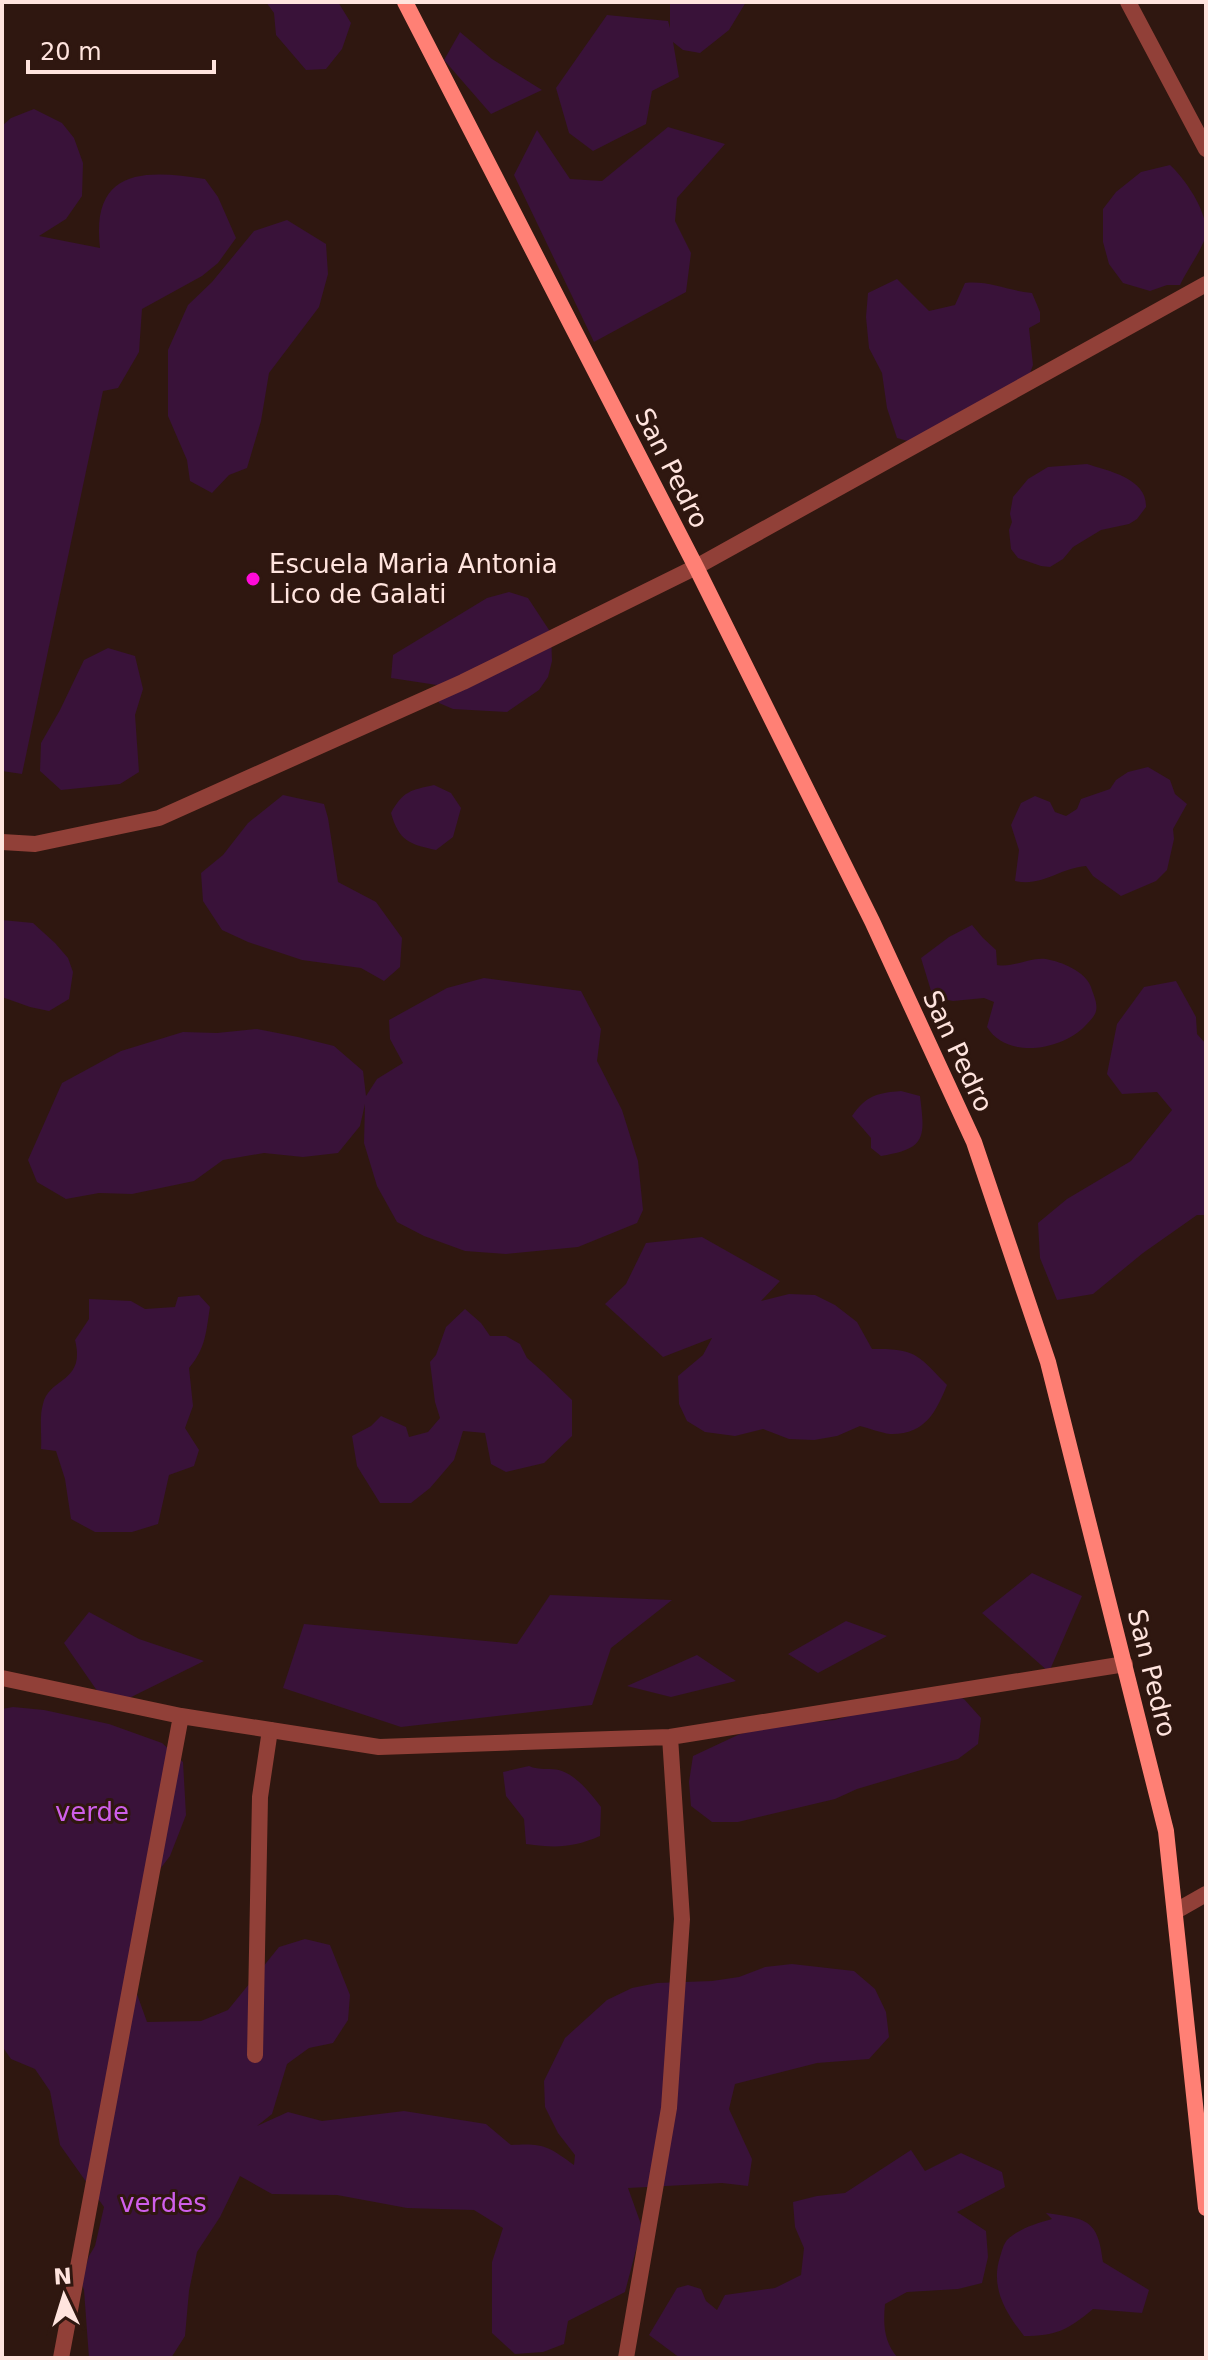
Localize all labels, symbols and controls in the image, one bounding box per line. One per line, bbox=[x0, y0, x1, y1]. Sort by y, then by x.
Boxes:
scale bar bbox=[28, 24, 214, 74]
text: 20 m bbox=[40, 38, 102, 66]
street label: San Pedro bbox=[629, 403, 715, 533]
place label: Escuela Maria Antonia Lico de Galati bbox=[269, 549, 558, 609]
marker: Escuela Maria Antonia Lico de Galati bbox=[244, 570, 262, 588]
street label: San Pedro bbox=[917, 986, 999, 1116]
street label: San Pedro bbox=[1122, 1606, 1182, 1740]
park label: verde bbox=[55, 1797, 129, 1827]
park label: verdes bbox=[119, 2188, 207, 2218]
north arrow bbox=[24, 2256, 104, 2336]
text: N bbox=[53, 2263, 73, 2290]

